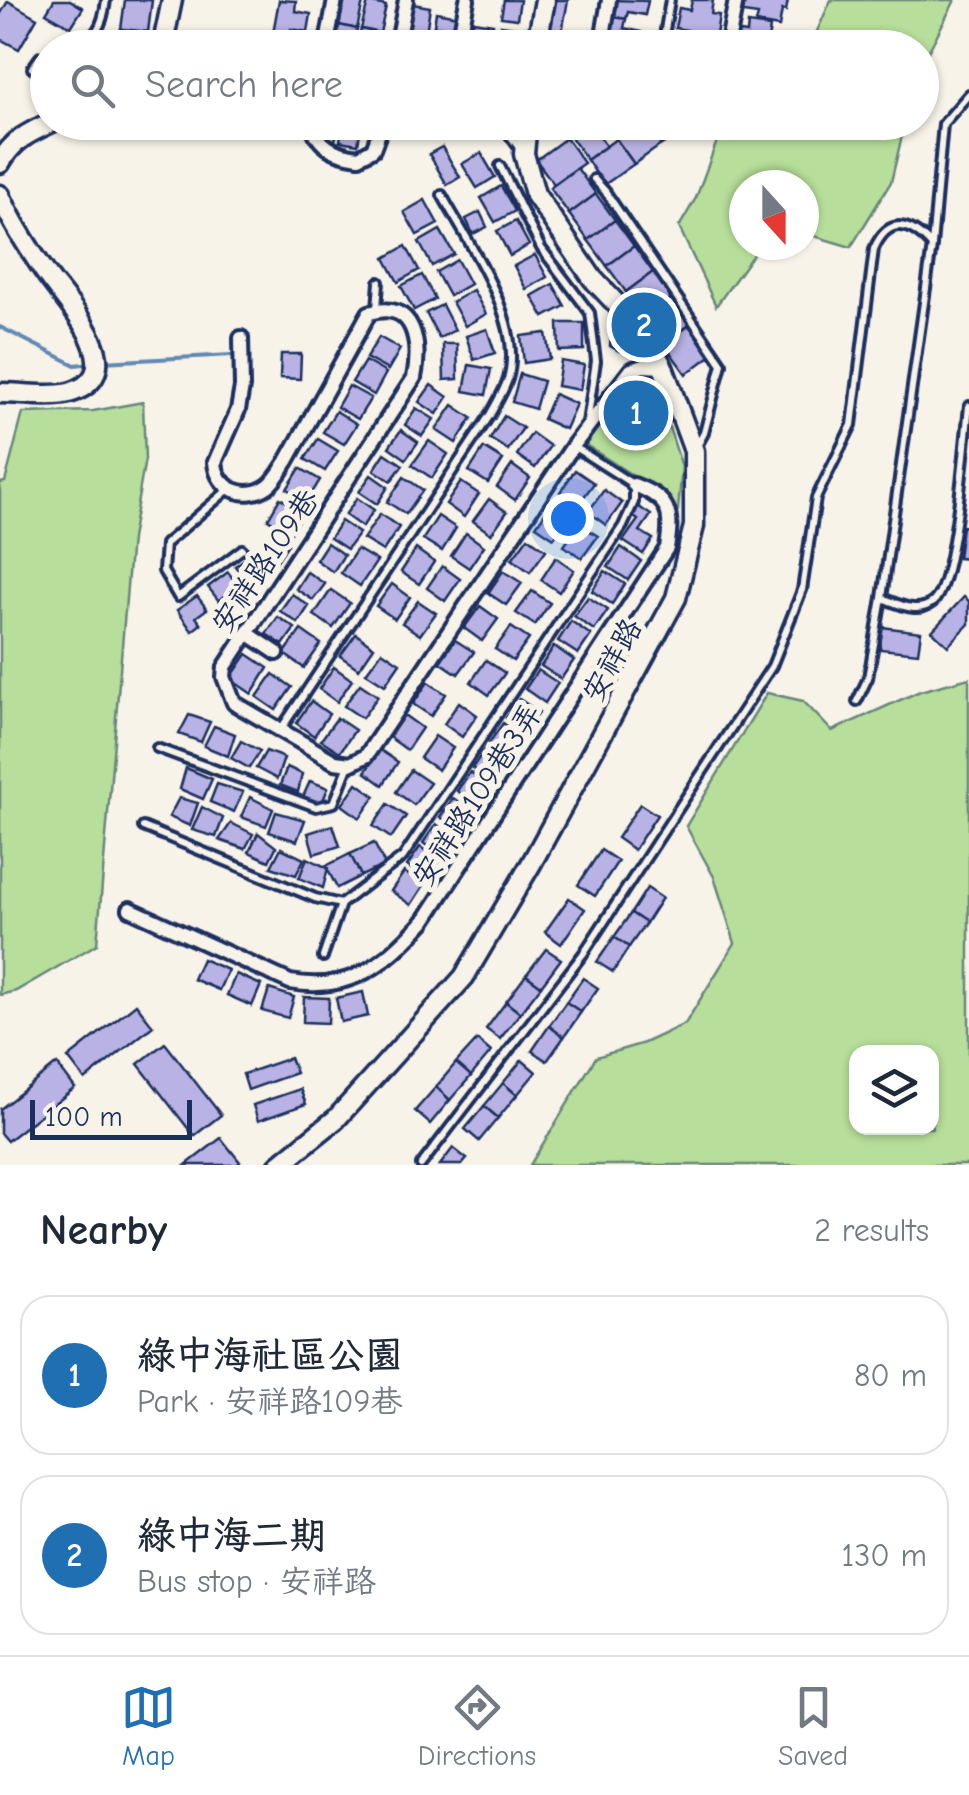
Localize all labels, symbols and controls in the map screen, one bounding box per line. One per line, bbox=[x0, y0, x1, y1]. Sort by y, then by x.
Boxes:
search box bbox=[30, 30, 939, 140]
icon: search bbox=[65, 58, 120, 113]
text: Search here bbox=[145, 63, 343, 107]
north arrow bbox=[729, 170, 819, 260]
pin: 2 bbox=[612, 288, 676, 362]
pin: 1 bbox=[604, 376, 668, 450]
street label: 安祥路109巷 bbox=[204, 483, 326, 640]
your location bbox=[543, 493, 594, 544]
street label: 安祥路 bbox=[575, 612, 650, 708]
street label: 安祥路109巷3弄 bbox=[405, 697, 550, 893]
map controls bbox=[849, 1045, 939, 1135]
button: layers bbox=[849, 1045, 939, 1135]
scale bar bbox=[30, 1095, 192, 1140]
text: 100 m bbox=[45, 1101, 123, 1133]
text: Nearby bbox=[40, 1206, 167, 1255]
text: 2 results bbox=[814, 1212, 929, 1249]
text: 綠中海社區公園 bbox=[137, 1334, 403, 1378]
text: 1 bbox=[68, 1357, 81, 1394]
text: 80 m bbox=[854, 1357, 927, 1394]
text: Park · 安祥路109巷 bbox=[137, 1383, 402, 1420]
text: 綠中海二期 bbox=[137, 1514, 327, 1558]
text: 2 bbox=[67, 1537, 82, 1574]
text: 130 m bbox=[841, 1537, 927, 1574]
text: Bus stop · 安祥路 bbox=[137, 1563, 376, 1600]
tab: Map bbox=[121, 1680, 176, 1772]
tab: Directions bbox=[418, 1680, 536, 1772]
tab: Saved bbox=[778, 1680, 848, 1772]

